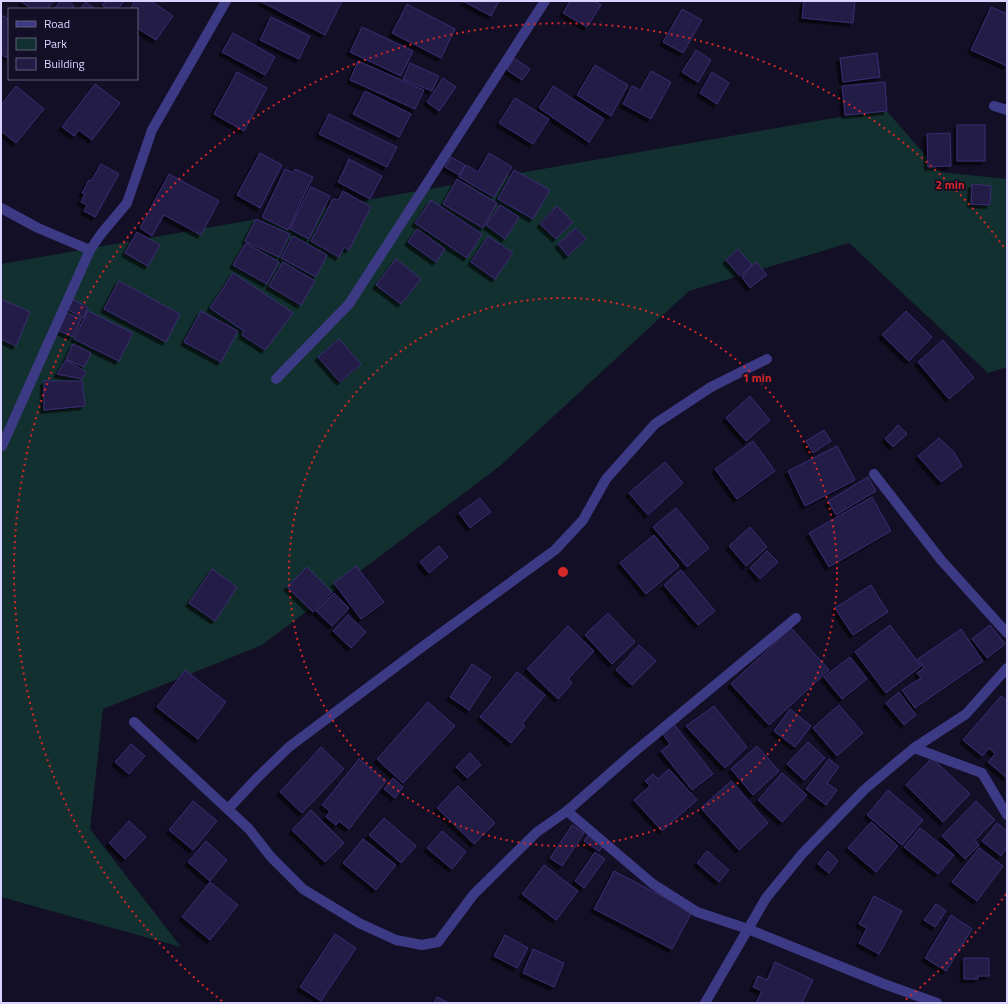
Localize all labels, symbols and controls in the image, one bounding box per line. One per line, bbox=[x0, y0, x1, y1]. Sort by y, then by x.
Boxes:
legend bbox=[8, 8, 138, 80]
text: Road bbox=[44, 14, 70, 33]
text: Park bbox=[44, 34, 67, 53]
text: Building bbox=[44, 54, 85, 73]
text: 2 min bbox=[935, 175, 965, 194]
text: 1 min bbox=[742, 368, 772, 387]
centre of rings bbox=[556, 565, 570, 579]

